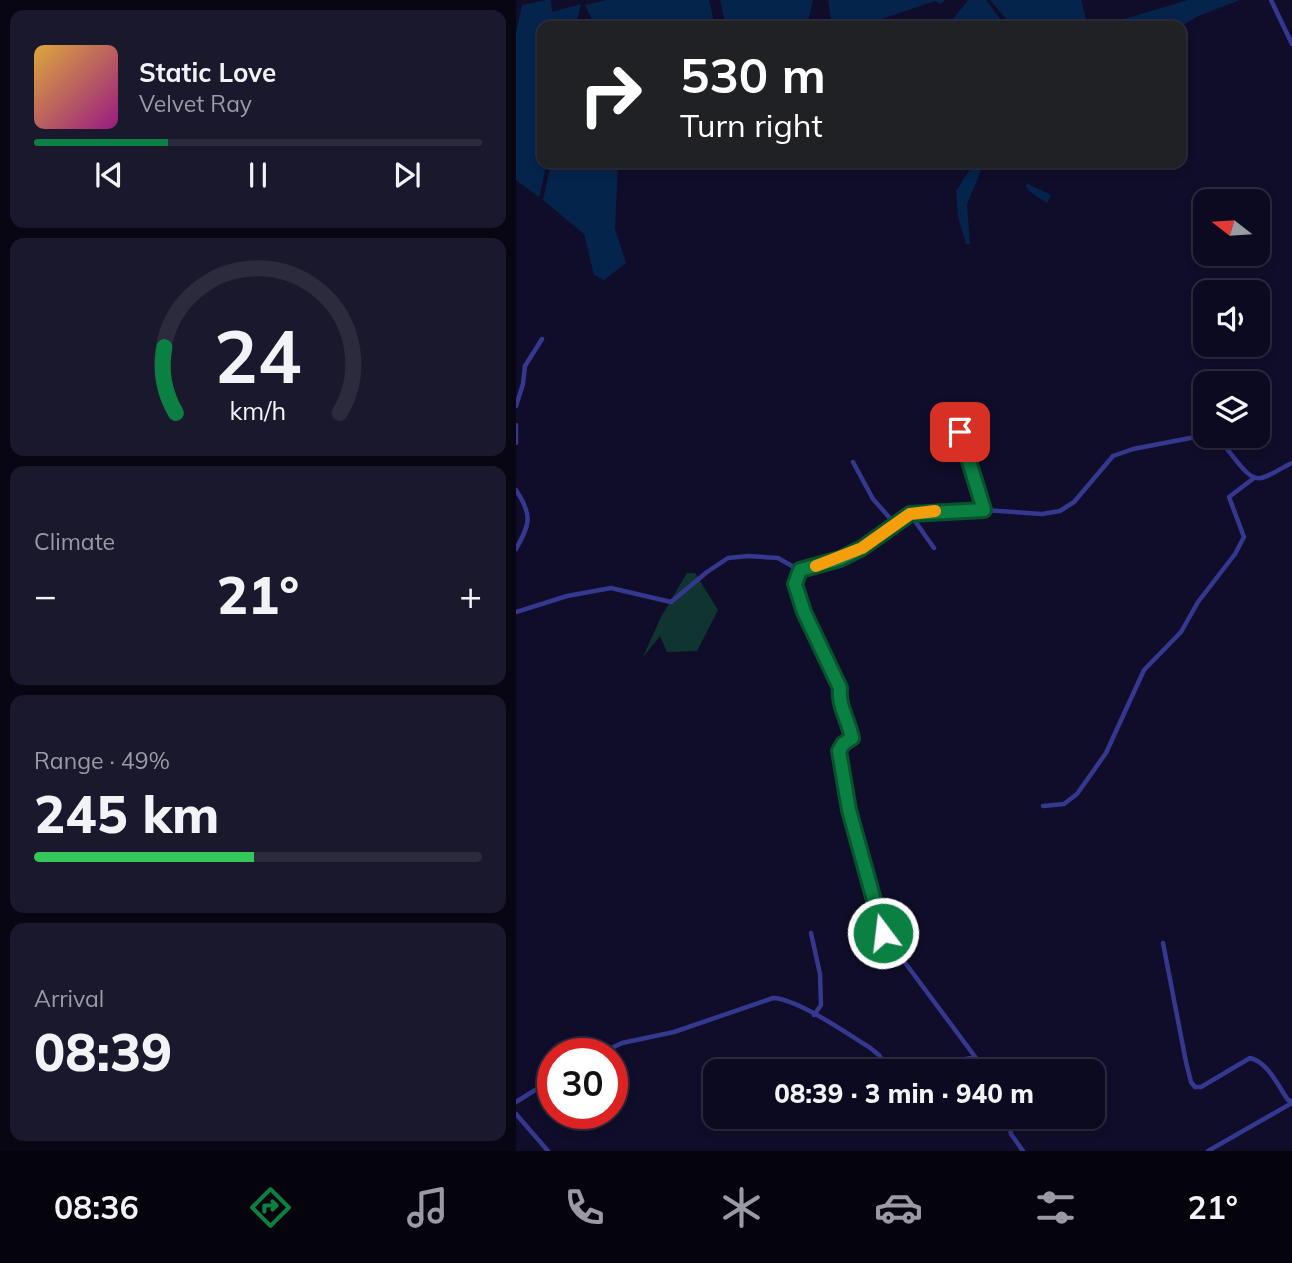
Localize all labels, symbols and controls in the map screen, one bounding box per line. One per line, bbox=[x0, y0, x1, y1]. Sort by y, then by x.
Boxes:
text: 530 m bbox=[680, 44, 826, 105]
icon: right bbox=[565, 49, 656, 140]
text: Static Love bbox=[139, 56, 276, 89]
text: Velvet Ray bbox=[139, 89, 252, 118]
text: Turn right bbox=[680, 105, 823, 145]
icon: previous bbox=[90, 156, 128, 194]
icon: pause bbox=[239, 156, 277, 194]
icon: next bbox=[388, 156, 426, 194]
north arrow bbox=[1193, 189, 1270, 266]
map controls bbox=[1193, 189, 1270, 448]
button: sound bbox=[1193, 280, 1270, 357]
text: 24 bbox=[214, 311, 302, 402]
button: layers bbox=[1193, 371, 1270, 448]
text: km/h bbox=[230, 395, 286, 426]
pin bbox=[930, 402, 990, 462]
icon: arrive bbox=[941, 413, 979, 451]
text: Climate bbox=[34, 527, 115, 556]
text: 21° bbox=[217, 562, 299, 627]
text: − bbox=[34, 571, 57, 619]
text: + bbox=[459, 571, 482, 619]
text: Range · 49% bbox=[34, 746, 170, 775]
text: 245 km bbox=[34, 781, 219, 846]
position arrow bbox=[846, 896, 920, 970]
text: Arrival bbox=[34, 984, 104, 1013]
text: 08:39 bbox=[34, 1019, 172, 1084]
speed limit sign: 30 bbox=[537, 1038, 628, 1129]
text: 08:39 · 3 min · 940 m bbox=[774, 1077, 1034, 1110]
icon: directions bbox=[246, 1183, 295, 1232]
icon: music bbox=[403, 1183, 452, 1232]
icon: phone bbox=[560, 1183, 609, 1232]
icon: climate bbox=[717, 1183, 766, 1232]
icon: car bbox=[874, 1183, 923, 1232]
icon: filters bbox=[1031, 1183, 1080, 1232]
text: 08:36 bbox=[54, 1187, 139, 1227]
text: 21° bbox=[1187, 1187, 1238, 1227]

